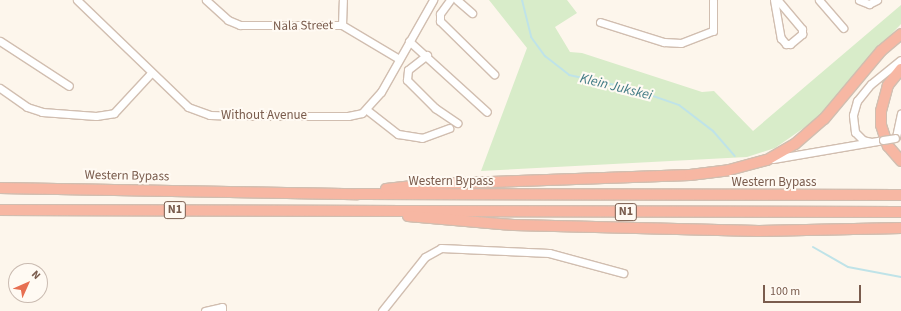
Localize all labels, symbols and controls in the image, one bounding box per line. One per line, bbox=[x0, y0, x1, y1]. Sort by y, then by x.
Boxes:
street label: Nala Street bbox=[273, 18, 333, 34]
water label: Klein Jukskei bbox=[578, 70, 654, 104]
street label: Without Avenue bbox=[221, 107, 307, 123]
street label: Western Bypass bbox=[84, 167, 170, 185]
street label: Western Bypass bbox=[409, 173, 493, 189]
street label: Western Bypass bbox=[732, 174, 816, 190]
road number: N1 bbox=[163, 200, 187, 220]
road number: N1 bbox=[614, 202, 638, 222]
north arrow bbox=[8, 263, 48, 303]
text: N bbox=[28, 267, 44, 283]
scale bar bbox=[765, 277, 863, 303]
text: 100 m bbox=[770, 283, 800, 300]

